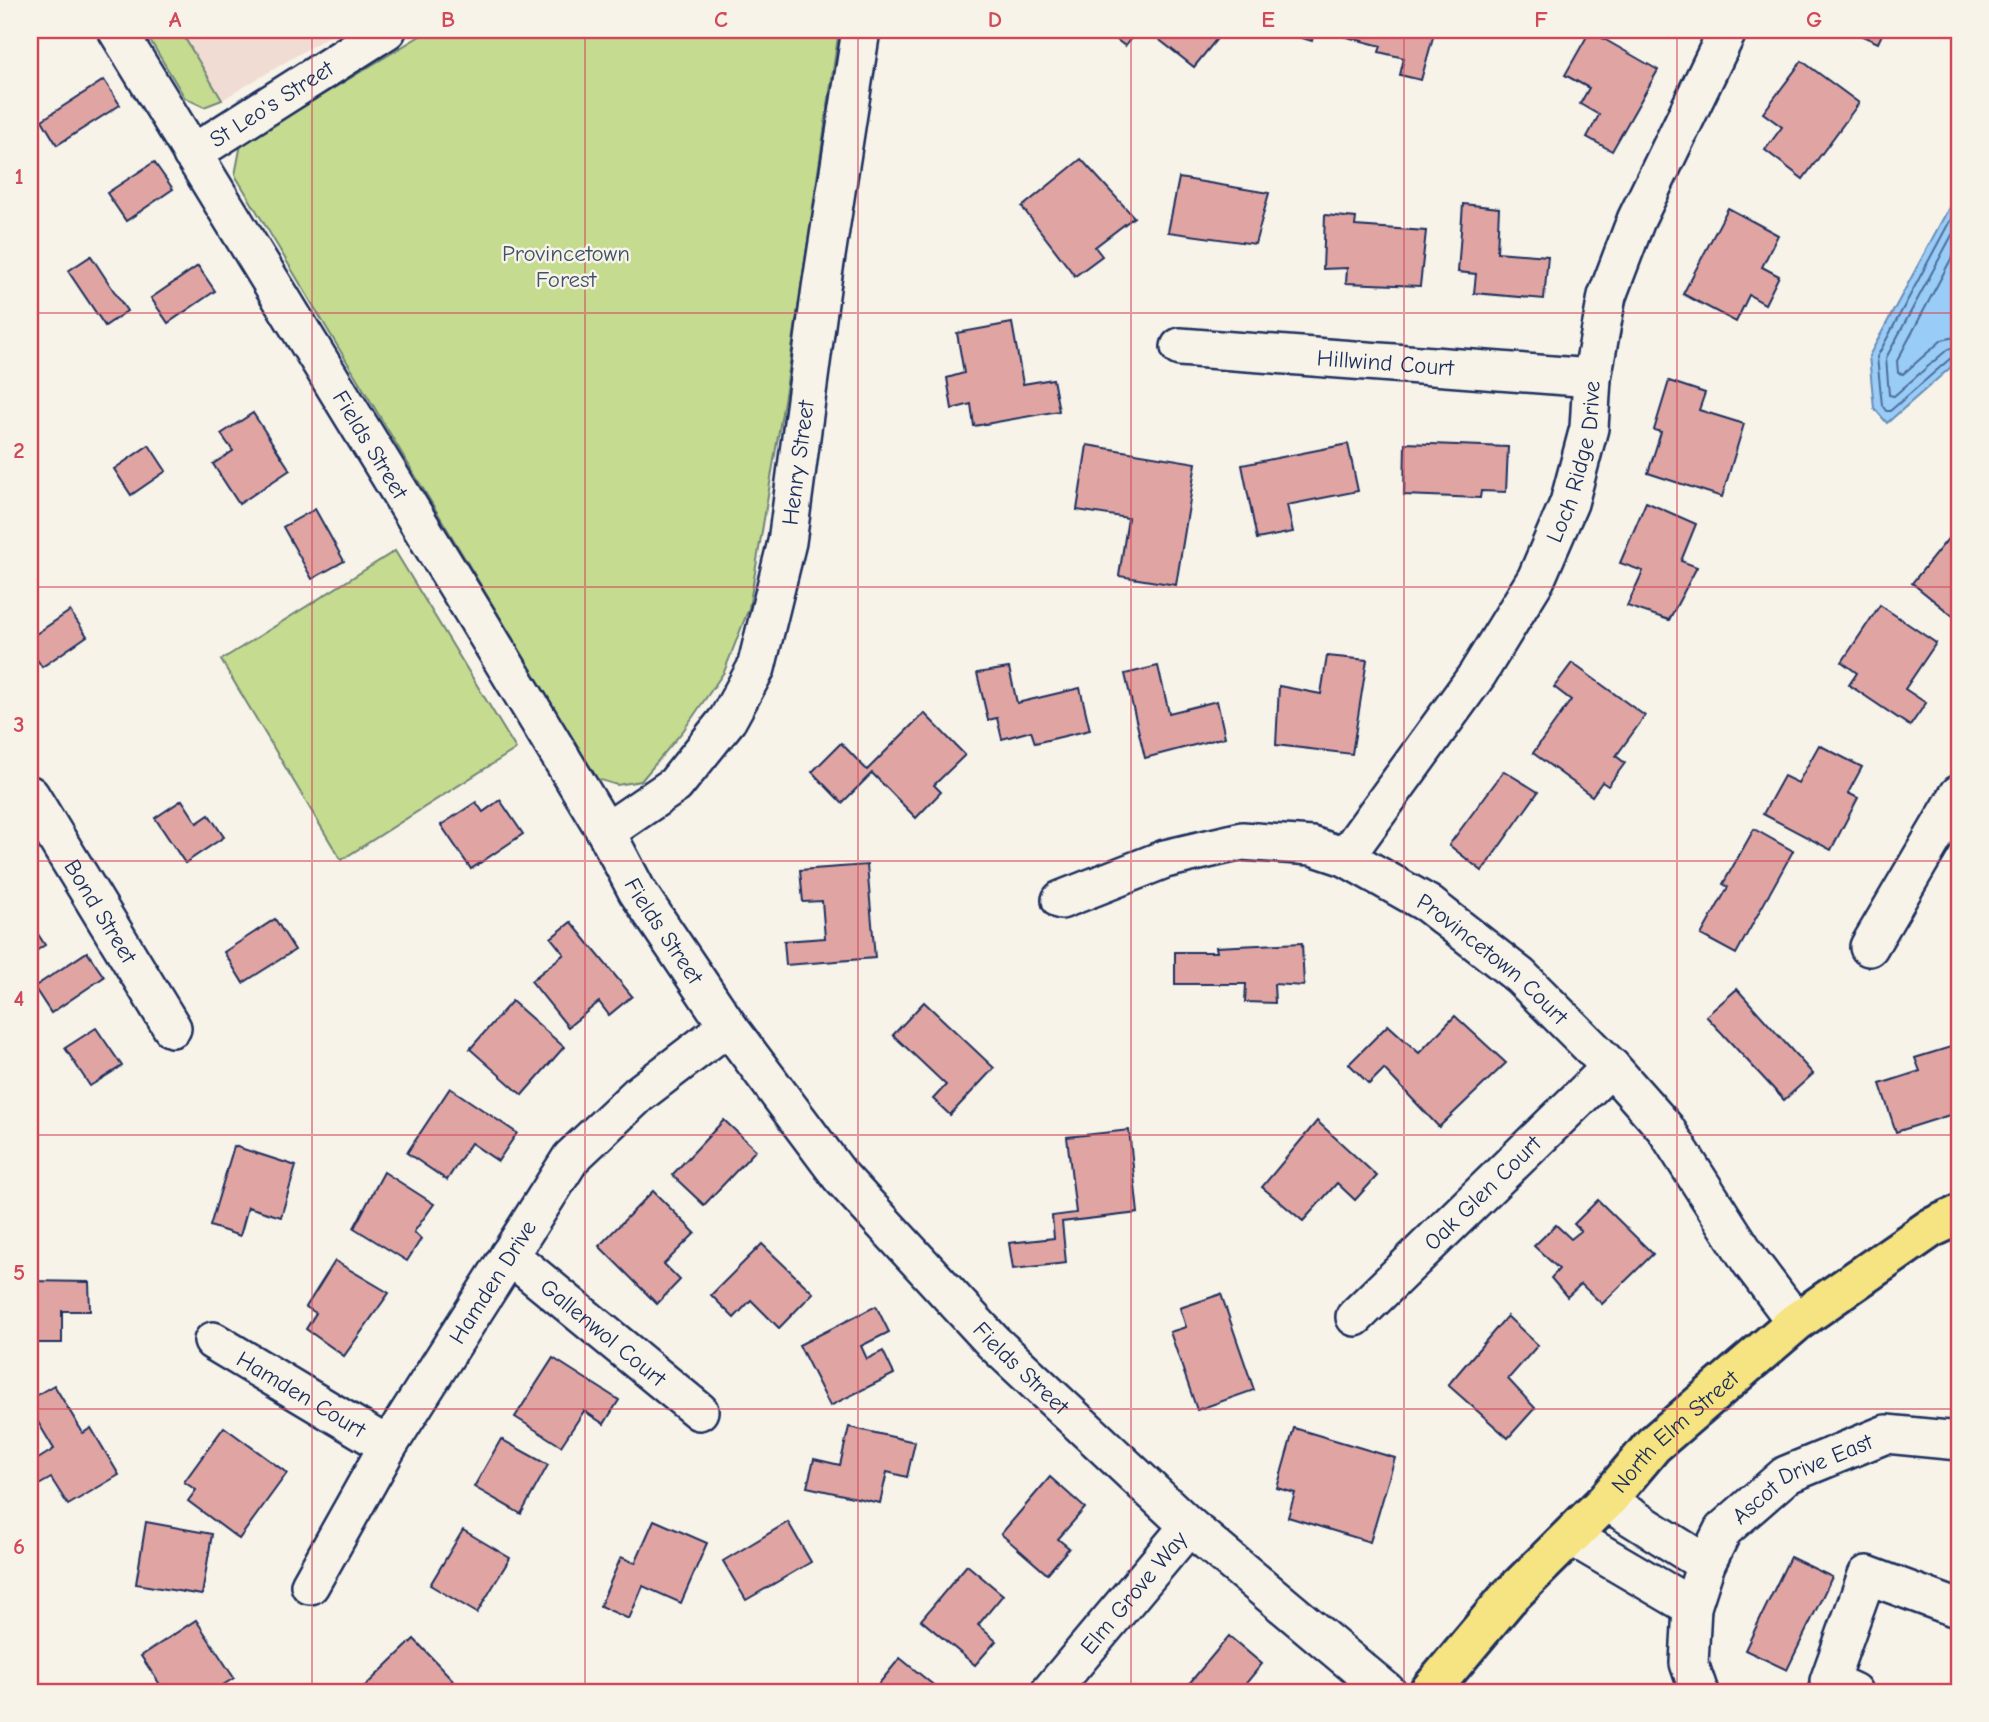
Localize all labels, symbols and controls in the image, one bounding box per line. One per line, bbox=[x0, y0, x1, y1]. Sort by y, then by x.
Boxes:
text: A bbox=[169, 6, 182, 33]
text: B bbox=[441, 6, 455, 33]
text: C bbox=[714, 6, 728, 33]
text: D bbox=[988, 6, 1002, 33]
text: E bbox=[1261, 6, 1275, 33]
text: F bbox=[1534, 6, 1548, 33]
text: G bbox=[1806, 6, 1822, 33]
street label: St Leo's Street bbox=[205, 54, 340, 153]
text: 1 bbox=[14, 163, 24, 190]
park label: Provincetown Forest bbox=[502, 240, 630, 293]
street label: Hillwind Court bbox=[1316, 344, 1456, 382]
street label: Loch Ridge Drive bbox=[1541, 380, 1606, 547]
street label: Fields Street bbox=[327, 386, 414, 505]
street label: Henry Street bbox=[776, 397, 820, 527]
text: 2 bbox=[13, 437, 25, 464]
text: 3 bbox=[13, 711, 25, 738]
street label: Bond Street bbox=[58, 855, 143, 969]
street label: Fields Street bbox=[619, 873, 710, 990]
street label: Provincetown Court bbox=[1412, 888, 1575, 1031]
text: 4 bbox=[14, 985, 25, 1012]
street label: Oak Glen Court bbox=[1419, 1129, 1548, 1256]
street label: Hamden Drive bbox=[444, 1215, 542, 1349]
text: 5 bbox=[13, 1259, 25, 1286]
street label: Gallenwol Court bbox=[535, 1273, 672, 1393]
street label: Fields Street bbox=[967, 1316, 1075, 1421]
street label: Hamden Court bbox=[232, 1345, 372, 1444]
street label: North Elm Street bbox=[1606, 1364, 1745, 1498]
street label: Ascot Drive East bbox=[1727, 1428, 1878, 1530]
street label: Elm Grove Way bbox=[1075, 1525, 1193, 1659]
text: 6 bbox=[13, 1533, 25, 1560]

